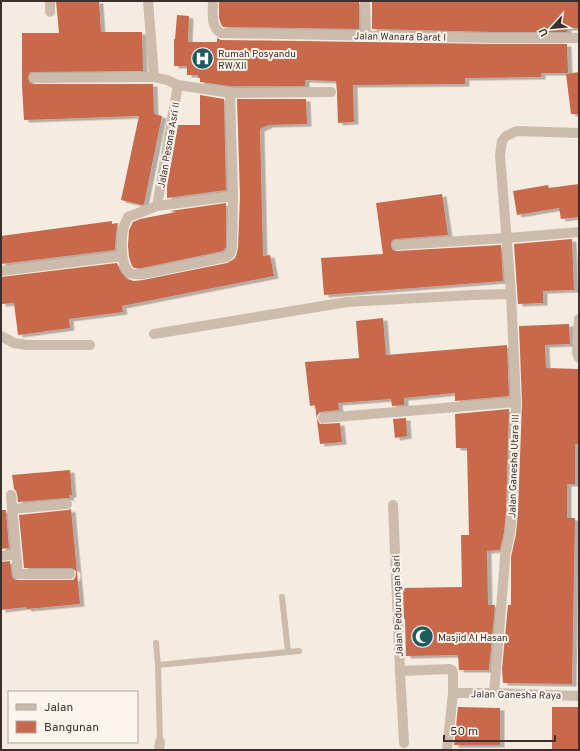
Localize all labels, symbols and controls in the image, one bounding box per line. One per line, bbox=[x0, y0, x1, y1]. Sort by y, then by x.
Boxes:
north arrow bbox=[532, 8, 572, 48]
text: U bbox=[536, 25, 552, 39]
street label: Jalan Wanara Barat I bbox=[354, 30, 446, 45]
hospital icon: Rumah Posyandu RW XII bbox=[189, 46, 215, 72]
place label: Rumah Posyandu RW XII bbox=[218, 48, 296, 73]
street label: Jalan Pesona Asri II bbox=[156, 101, 183, 189]
street label: Jalan Ganesha Utara III bbox=[506, 414, 523, 518]
street label: Jalan Pedurungan Sari bbox=[390, 555, 407, 657]
mosque icon: Masjid Al Hasan bbox=[410, 624, 436, 650]
place label: Masjid Al Hasan bbox=[438, 632, 508, 645]
street label: Jalan Ganesha Raya bbox=[471, 688, 561, 703]
legend bbox=[8, 691, 138, 743]
text: Jalan bbox=[44, 700, 73, 716]
scale bar bbox=[444, 717, 555, 743]
text: Bangunan bbox=[44, 720, 99, 736]
text: 50 m bbox=[450, 724, 478, 740]

